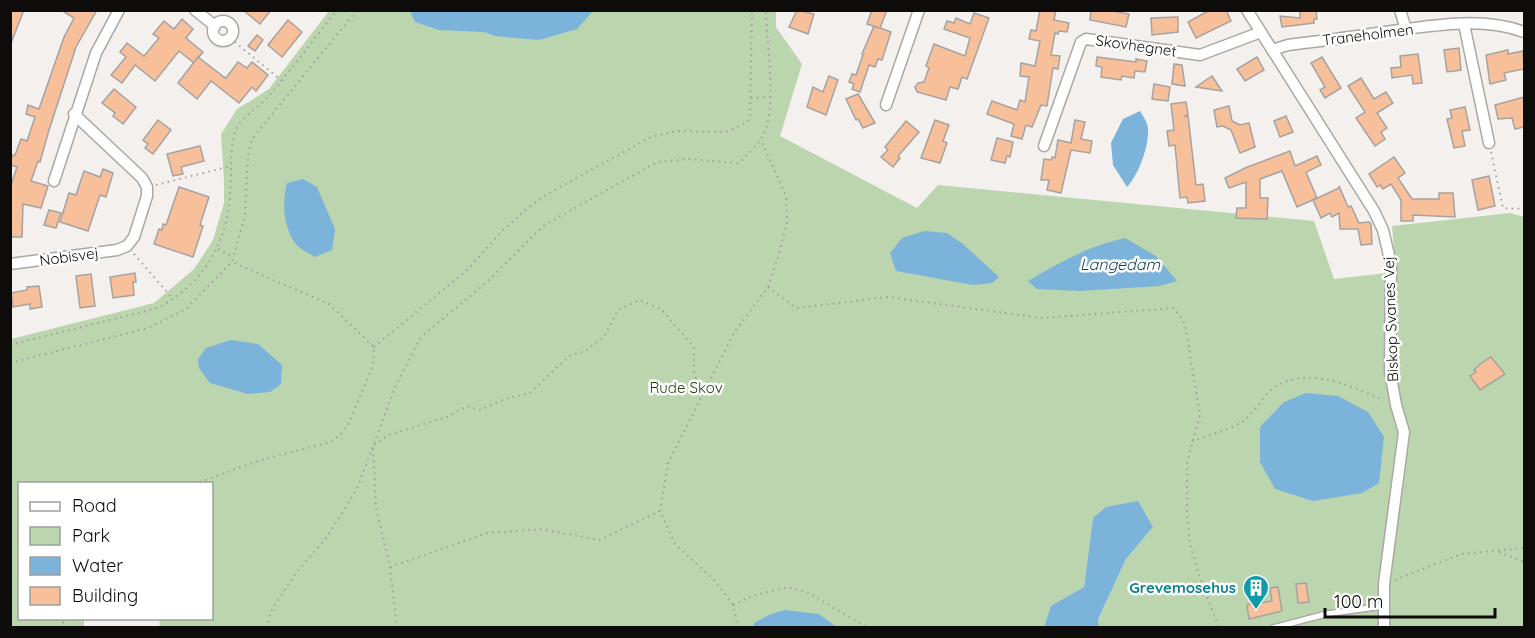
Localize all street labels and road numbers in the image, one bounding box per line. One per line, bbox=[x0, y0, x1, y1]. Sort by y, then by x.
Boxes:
street label: Traneholmen bbox=[1321, 19, 1415, 50]
street label: Skovhegnet bbox=[1094, 30, 1178, 61]
street label: Nobisvej bbox=[38, 243, 100, 270]
street label: Biskop Svanes Vej bbox=[1379, 256, 1402, 382]

